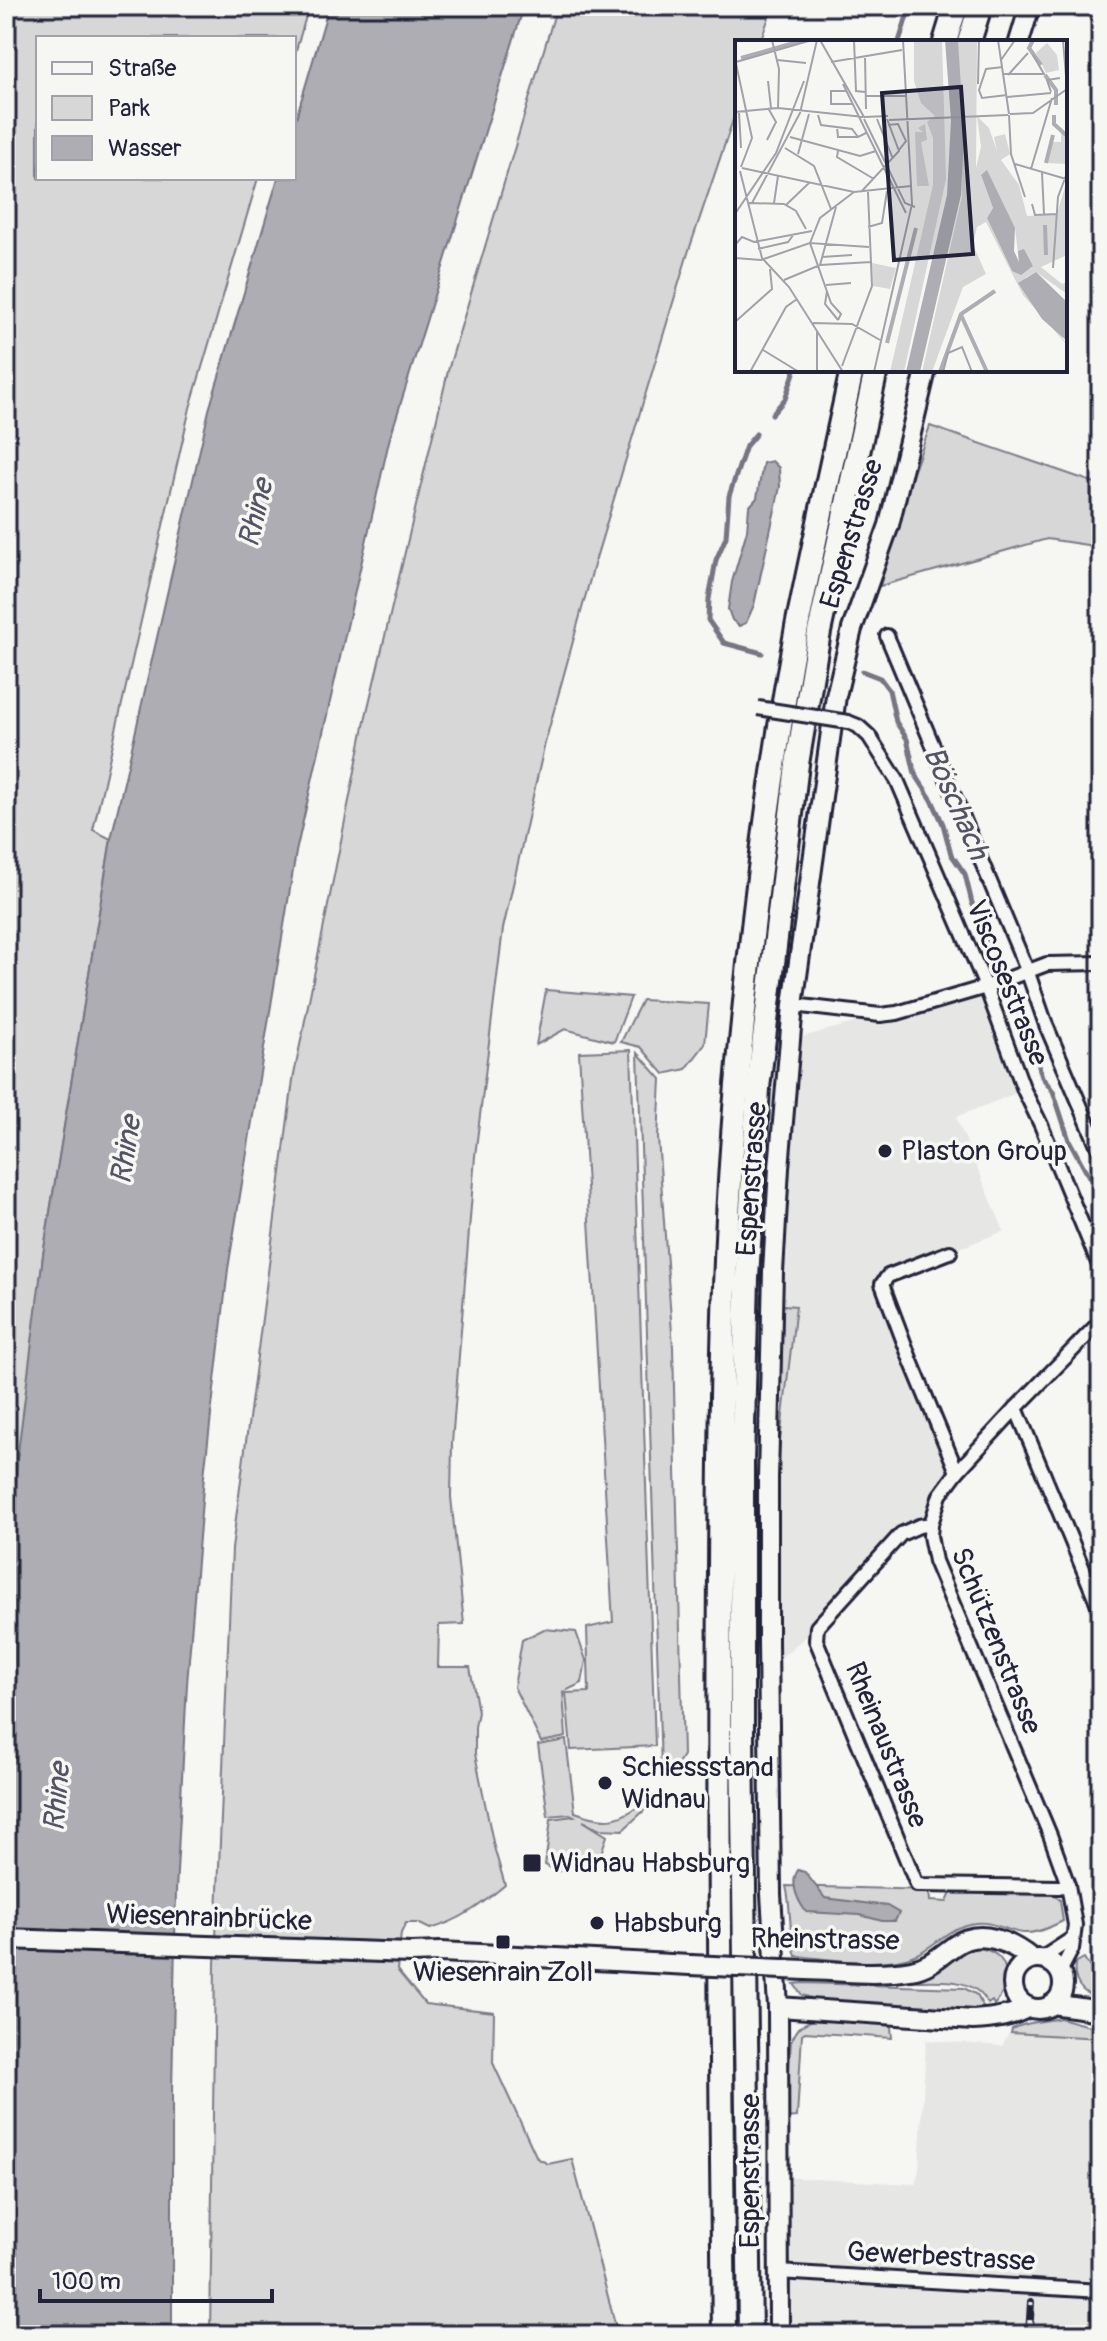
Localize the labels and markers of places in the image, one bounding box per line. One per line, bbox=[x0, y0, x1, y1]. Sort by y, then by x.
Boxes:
place label: Plaston Group bbox=[901, 1134, 1067, 1169]
marker: Plaston Group bbox=[876, 1142, 894, 1160]
place label: Schiessstand Widnau bbox=[621, 1750, 774, 1817]
marker: Schiessstand Widnau bbox=[596, 1774, 614, 1792]
place label: Widnau Habsburg bbox=[550, 1846, 750, 1881]
marker: Widnau Habsburg bbox=[521, 1852, 543, 1874]
place label: Habsburg bbox=[613, 1906, 722, 1941]
marker: Habsburg bbox=[588, 1914, 606, 1932]
marker: Wiesenrain Zoll bbox=[494, 1933, 512, 1951]
place label: Wiesenrain Zoll bbox=[413, 1955, 593, 1990]

